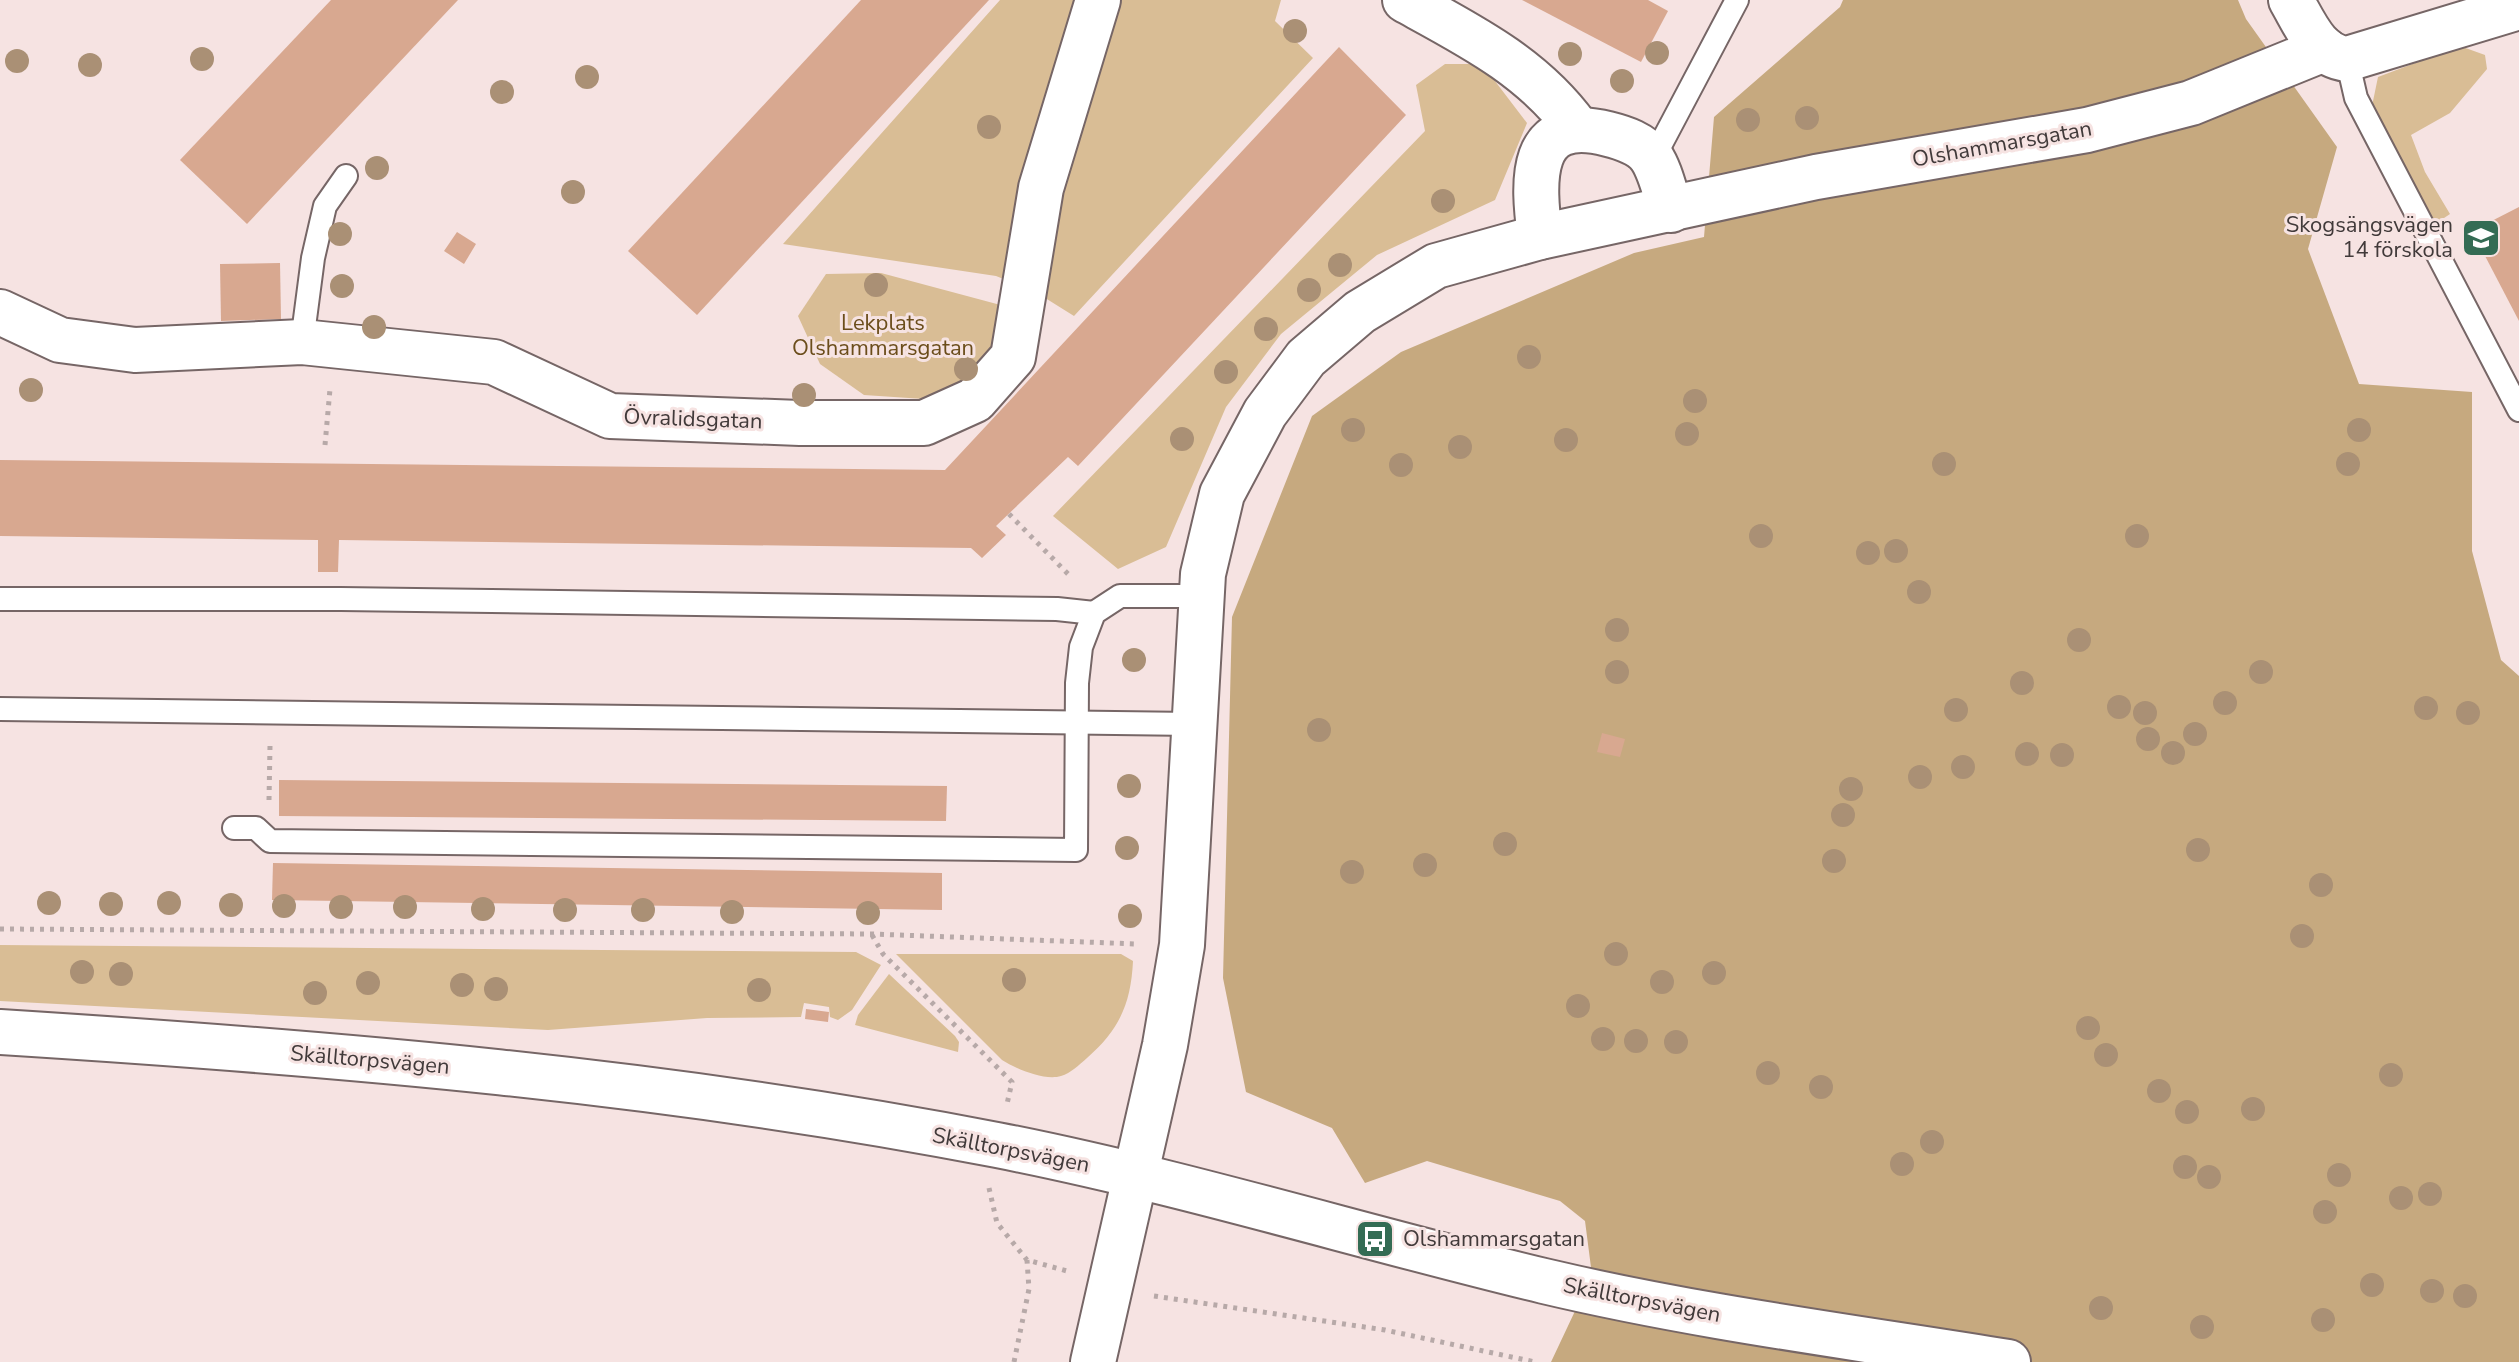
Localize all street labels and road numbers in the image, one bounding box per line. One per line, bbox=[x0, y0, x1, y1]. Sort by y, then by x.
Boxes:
street label: Olshammarsgatan bbox=[1910, 113, 2094, 175]
street label: Övralidsgatan bbox=[623, 402, 763, 436]
street label: Skälltorpsvägen bbox=[289, 1038, 451, 1082]
street label: Skälltorpsvägen bbox=[930, 1120, 1092, 1180]
street label: Skälltorpsvägen bbox=[1561, 1270, 1723, 1330]

